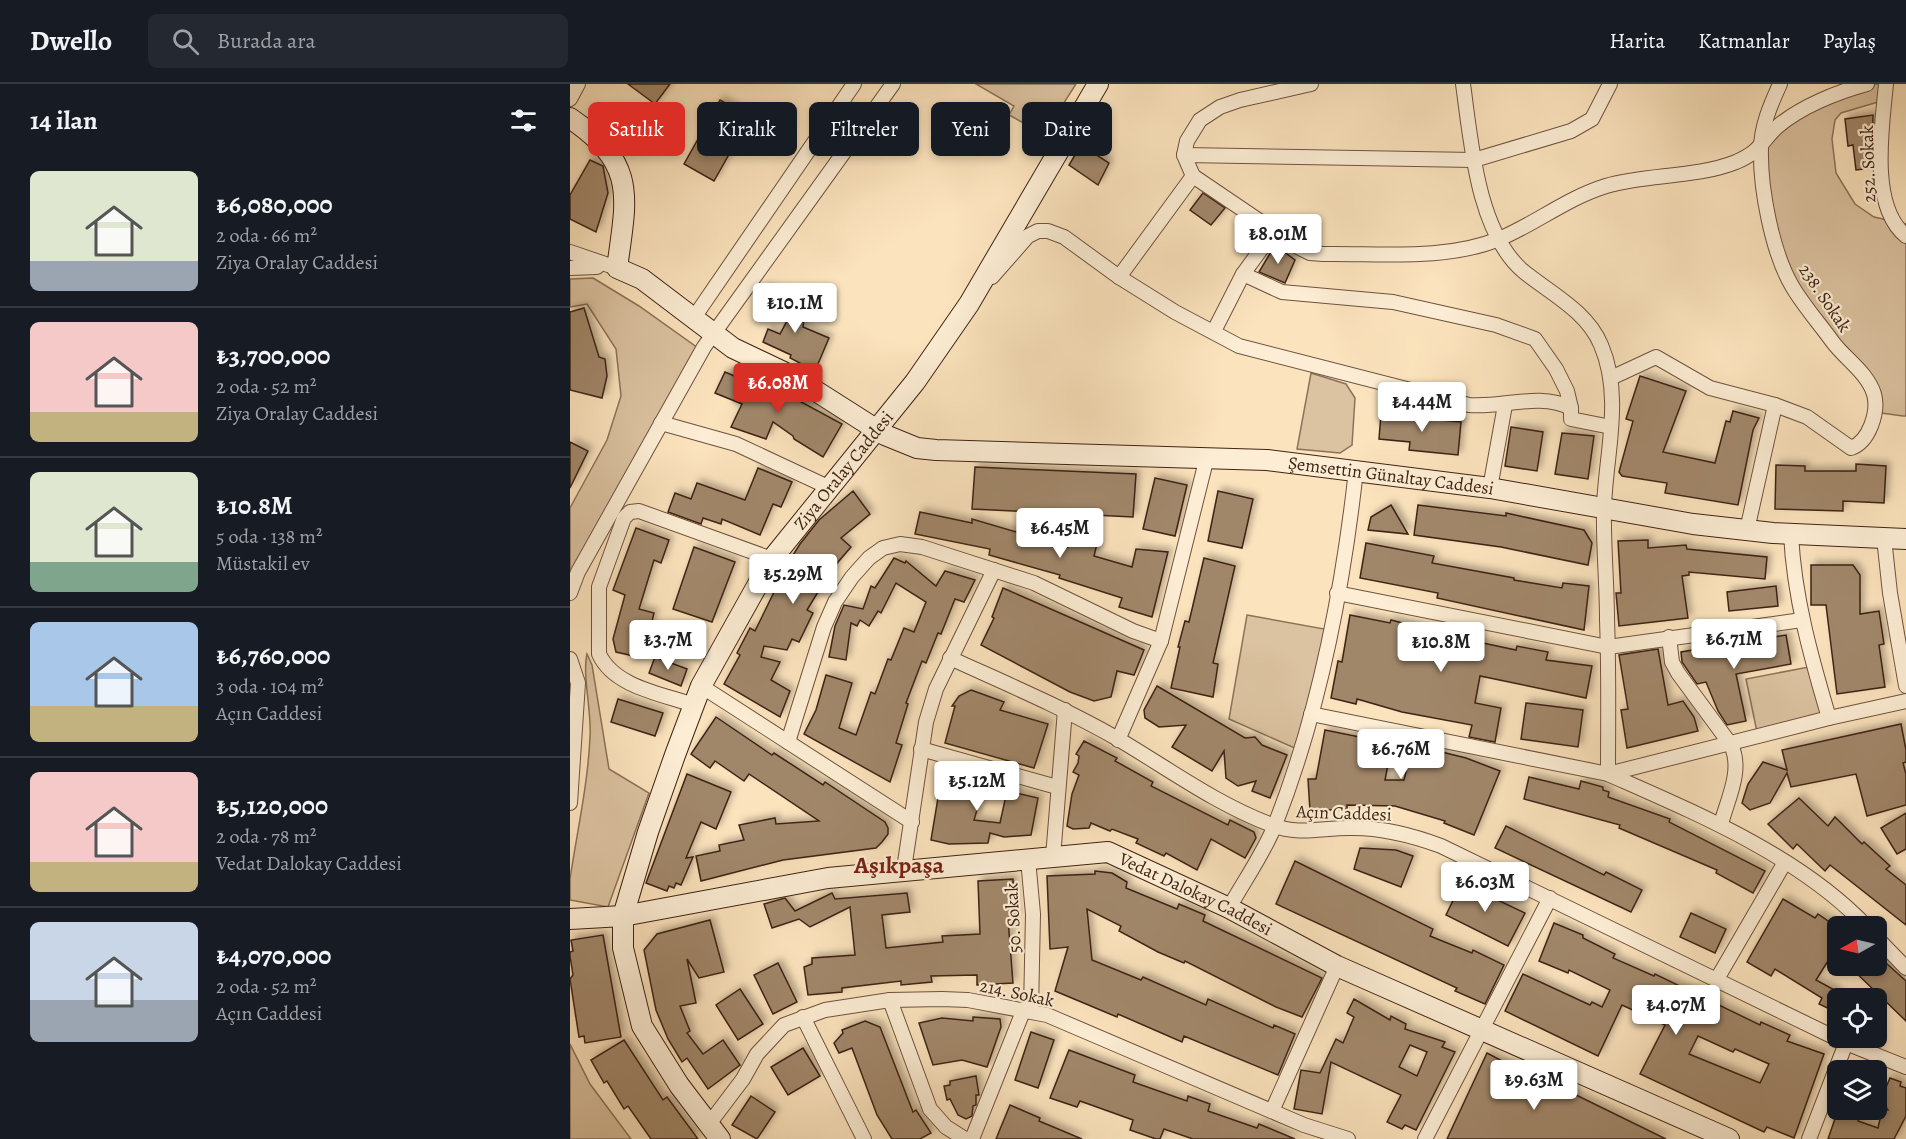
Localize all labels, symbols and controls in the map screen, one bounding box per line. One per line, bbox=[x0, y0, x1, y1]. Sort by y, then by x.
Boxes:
search box bbox=[148, 14, 568, 68]
text: Dwello bbox=[30, 22, 112, 60]
icon: search bbox=[169, 25, 202, 58]
text: Burada ara bbox=[217, 26, 316, 56]
text: Harita bbox=[1609, 27, 1665, 55]
text: Katmanlar bbox=[1698, 27, 1790, 55]
text: Paylaş bbox=[1823, 27, 1876, 55]
chip: Satılık bbox=[588, 102, 685, 156]
chip: Kiralık bbox=[697, 102, 797, 156]
chip: Filtreler bbox=[809, 102, 919, 156]
chip: Yeni bbox=[931, 102, 1010, 156]
chip: Daire bbox=[1022, 102, 1112, 156]
text: 14 ilan bbox=[30, 103, 98, 138]
icon: filters bbox=[507, 104, 540, 137]
street label: 252. Sokak bbox=[1855, 125, 1881, 203]
text: ₺6,080,000 bbox=[216, 187, 333, 222]
icon: home bbox=[78, 195, 150, 267]
pin: ₺8.01M bbox=[1229, 214, 1327, 265]
text: ₺8.01M bbox=[1249, 220, 1307, 247]
text: 2 oda · 66 m² bbox=[216, 222, 317, 249]
text: Ziya Oralay Caddesi bbox=[216, 249, 378, 276]
street label: 238. Sokak bbox=[1793, 259, 1857, 337]
pin: ₺10.1M bbox=[746, 283, 844, 334]
text: ₺10.1M bbox=[767, 289, 823, 316]
text: ₺3,700,000 bbox=[216, 338, 330, 373]
icon: home bbox=[78, 346, 150, 418]
pin: ₺6.08M bbox=[729, 363, 827, 414]
text: ₺6.08M bbox=[747, 369, 809, 396]
text: 2 oda · 52 m² bbox=[216, 373, 317, 400]
pin: ₺4.44M bbox=[1373, 382, 1471, 433]
text: ₺4.44M bbox=[1392, 388, 1452, 415]
text: Ziya Oralay Caddesi bbox=[216, 400, 378, 427]
street label: Ziya Oralay Caddesi bbox=[788, 406, 899, 535]
street label: Şemsettin Günaltay Caddesi bbox=[1287, 451, 1496, 500]
text: ₺10.8M bbox=[216, 488, 293, 523]
icon: home bbox=[78, 496, 150, 568]
pin: ₺6.45M bbox=[1011, 508, 1109, 559]
text: ₺6.45M bbox=[1030, 514, 1090, 541]
text: 5 oda · 138 m² bbox=[216, 523, 323, 550]
text: Müstakil ev bbox=[216, 550, 310, 577]
pin: ₺5.29M bbox=[744, 554, 842, 605]
text: ₺5.29M bbox=[763, 560, 823, 587]
pin: ₺6.71M bbox=[1685, 619, 1783, 670]
pin: ₺3.7M bbox=[626, 620, 710, 671]
pin: ₺10.8M bbox=[1392, 622, 1490, 673]
text: ₺6.71M bbox=[1705, 625, 1763, 652]
text: ₺3.7M bbox=[643, 626, 693, 653]
text: ₺10.8M bbox=[1412, 628, 1470, 655]
text: ₺6,760,000 bbox=[216, 638, 330, 673]
icon: home bbox=[78, 646, 150, 718]
text: 3 oda · 104 m² bbox=[216, 673, 324, 700]
text: Açın Caddesi bbox=[216, 700, 322, 727]
pin: ₺6.76M bbox=[1352, 729, 1450, 780]
text: ₺6.76M bbox=[1371, 735, 1431, 762]
pin: ₺5.12M bbox=[928, 761, 1026, 812]
text: ₺5.12M bbox=[948, 767, 1006, 794]
text: ₺5,120,000 bbox=[216, 788, 328, 823]
icon: home bbox=[78, 796, 150, 868]
street label: Açın Caddesi bbox=[1295, 799, 1392, 827]
text: 2 oda · 78 m² bbox=[216, 823, 317, 850]
street label: Vedat Dalokay Caddesi bbox=[1114, 846, 1277, 941]
district label: Aşıkpaşa bbox=[853, 849, 944, 881]
text: Vedat Dalokay Caddesi bbox=[216, 850, 402, 877]
pin: ₺6.03M bbox=[1436, 862, 1534, 913]
text: ₺6.03M bbox=[1455, 868, 1515, 895]
street label: 50. Sokak bbox=[999, 882, 1027, 954]
north arrow bbox=[1827, 916, 1887, 976]
map controls bbox=[1827, 916, 1887, 1120]
text: ₺4,070,000 bbox=[216, 938, 331, 973]
icon: home bbox=[78, 946, 150, 1018]
text: 2 oda · 52 m² bbox=[216, 973, 317, 1000]
street label: 214. Sokak bbox=[978, 973, 1057, 1013]
pin: ₺4.07M bbox=[1627, 985, 1725, 1036]
button: locate bbox=[1827, 988, 1887, 1048]
text: ₺4.07M bbox=[1646, 991, 1706, 1018]
text: Açın Caddesi bbox=[216, 1000, 322, 1027]
pin: ₺9.63M bbox=[1485, 1060, 1583, 1111]
button: layers bbox=[1827, 1060, 1887, 1120]
text: ₺9.63M bbox=[1504, 1066, 1564, 1093]

